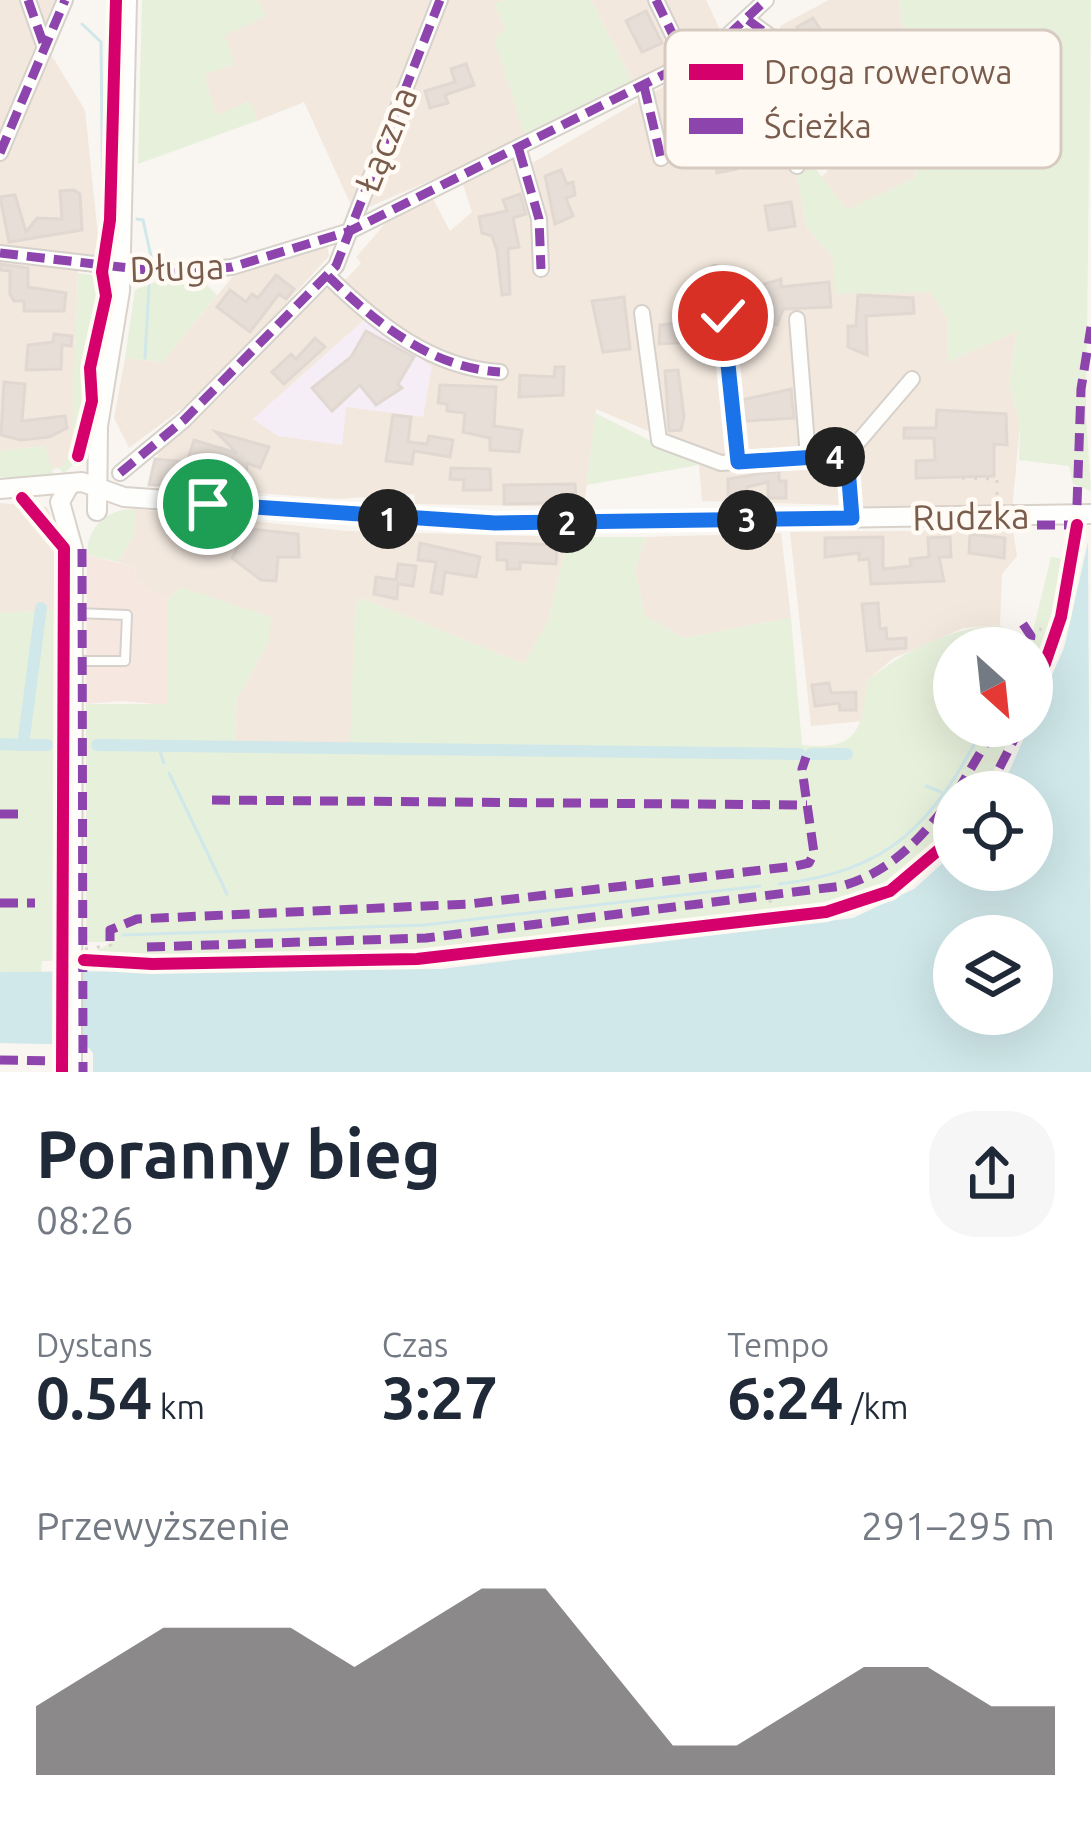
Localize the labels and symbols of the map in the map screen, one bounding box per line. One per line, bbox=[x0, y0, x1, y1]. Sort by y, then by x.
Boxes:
legend bbox=[665, 30, 1061, 168]
text: Droga rowerowa bbox=[764, 53, 1012, 90]
street label: Łączna bbox=[345, 80, 425, 198]
text: Ścieżka bbox=[764, 105, 872, 144]
street label: Długa bbox=[129, 245, 225, 289]
pin bbox=[672, 265, 774, 367]
pin: 4 bbox=[805, 427, 865, 487]
pin bbox=[157, 453, 259, 555]
pin: 1 bbox=[358, 489, 418, 549]
pin: 3 bbox=[717, 490, 777, 550]
pin: 2 bbox=[537, 493, 597, 553]
street label: Rudzka bbox=[912, 494, 1030, 538]
north arrow bbox=[933, 627, 1053, 747]

